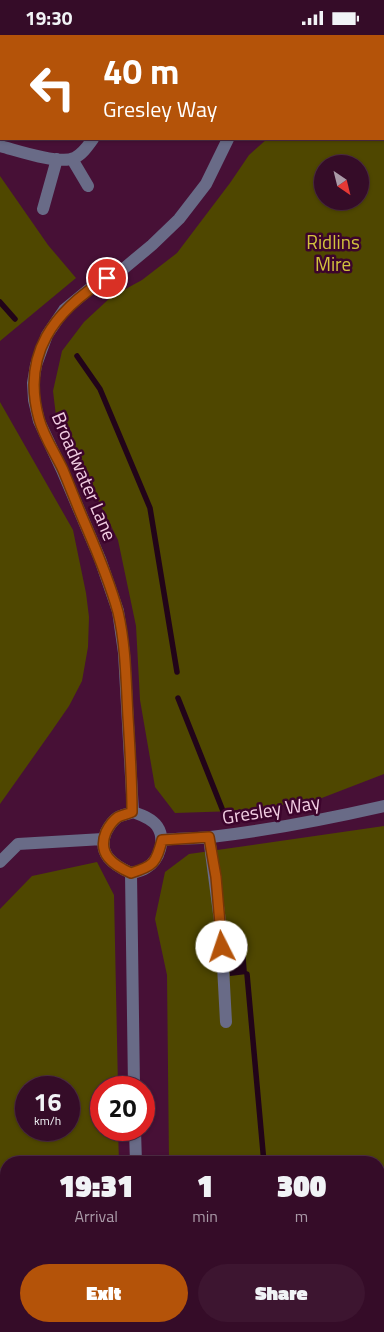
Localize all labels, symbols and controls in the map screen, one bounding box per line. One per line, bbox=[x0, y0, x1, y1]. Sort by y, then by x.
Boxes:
text: 19:30 bbox=[25, 3, 72, 32]
text: 40 m bbox=[103, 44, 179, 98]
icon: left bbox=[20, 55, 85, 120]
text: Gresley Way bbox=[103, 92, 217, 126]
north arrow bbox=[314, 155, 369, 210]
map controls bbox=[314, 155, 369, 210]
park label: Ridlins Mire bbox=[306, 227, 360, 278]
pin bbox=[86, 257, 128, 299]
icon: arrive bbox=[93, 264, 121, 292]
street label: Broadwater Lane bbox=[45, 407, 125, 545]
street label: Gresley Way bbox=[220, 787, 322, 831]
position arrow bbox=[195, 920, 247, 972]
speed limit sign: 20 bbox=[90, 1076, 155, 1141]
text: 16 bbox=[33, 1083, 62, 1121]
text: km/h bbox=[34, 1111, 61, 1130]
text: 19:31 bbox=[59, 1163, 133, 1209]
text: 1 bbox=[197, 1163, 213, 1209]
text: 300 bbox=[277, 1163, 326, 1209]
text: Arrival bbox=[74, 1204, 118, 1228]
text: min bbox=[192, 1204, 218, 1228]
text: m bbox=[295, 1204, 308, 1228]
button: Exit bbox=[20, 1264, 188, 1322]
button: Share bbox=[198, 1264, 365, 1322]

